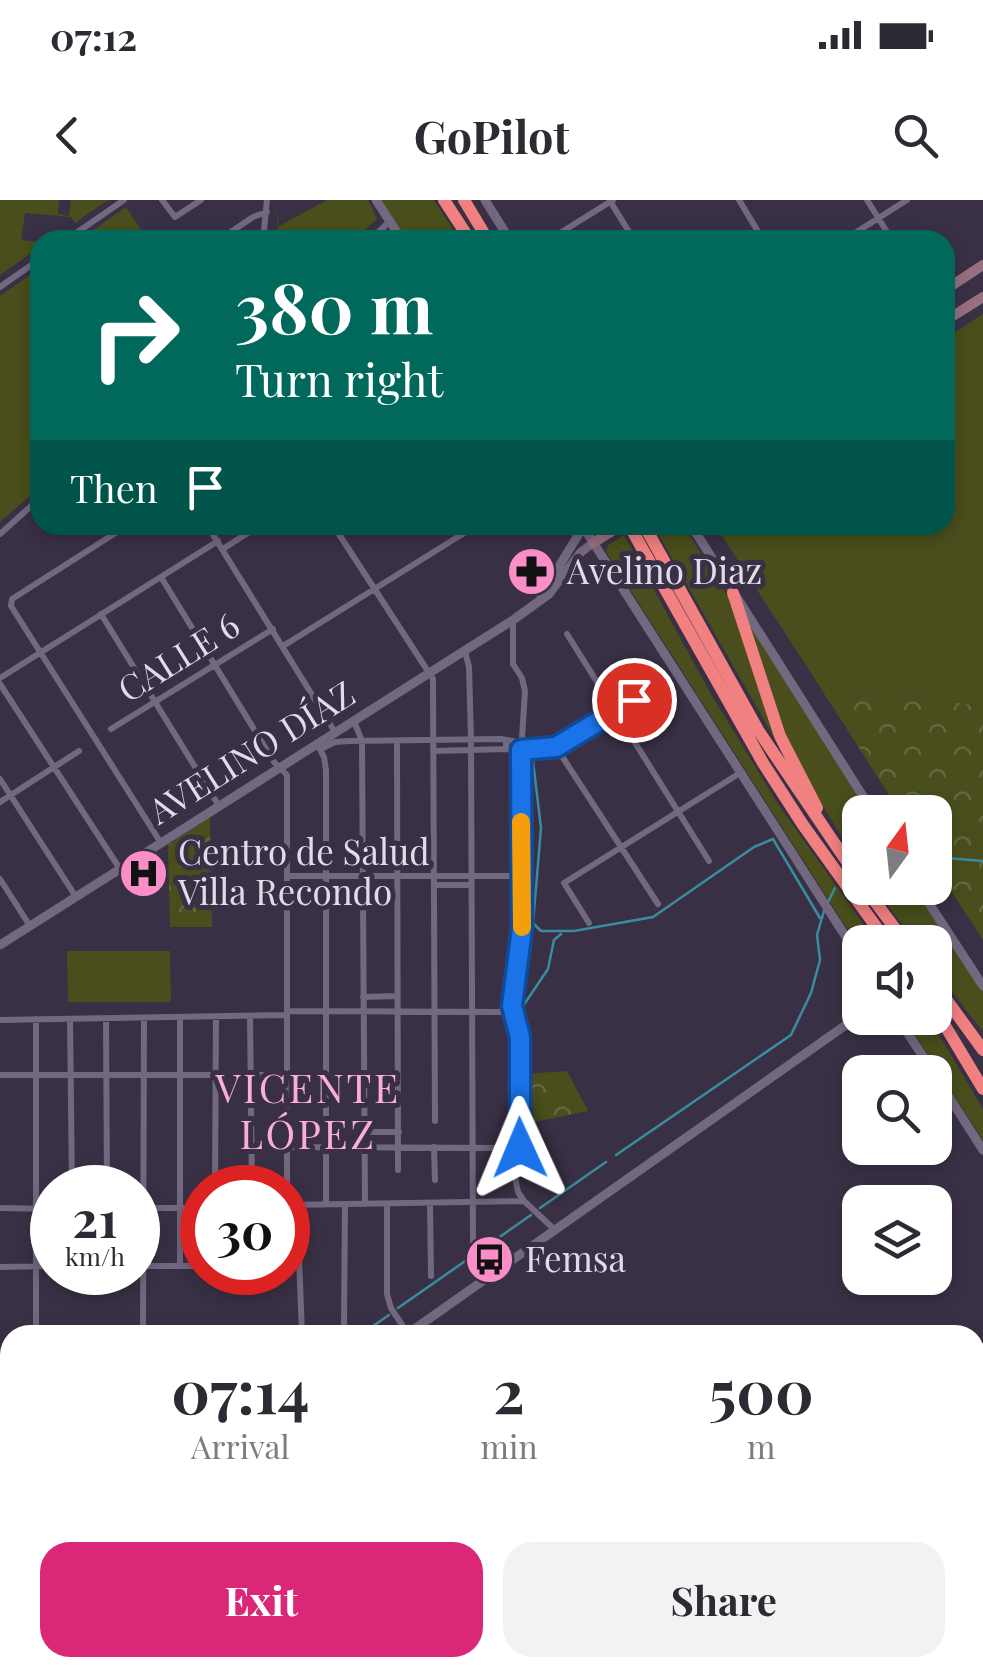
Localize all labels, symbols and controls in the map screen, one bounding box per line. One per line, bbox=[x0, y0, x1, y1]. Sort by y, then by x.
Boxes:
text: 07:12 bbox=[50, 10, 137, 61]
text: GoPilot bbox=[414, 105, 569, 165]
icon: back bbox=[40, 108, 95, 163]
icon: search bbox=[888, 108, 943, 163]
text: 380 m bbox=[235, 258, 433, 352]
icon: right bbox=[70, 270, 200, 400]
text: Turn right bbox=[235, 348, 443, 408]
icon: arrive bbox=[178, 460, 233, 515]
text: Then bbox=[70, 462, 158, 513]
pharmacy icon: Avelino Diaz bbox=[506, 546, 558, 598]
place label: Avelino Diaz bbox=[566, 546, 762, 593]
street label: CALLE 6 bbox=[108, 600, 247, 712]
pin bbox=[592, 658, 677, 743]
street label: AVELINO DÍAZ bbox=[138, 669, 363, 834]
icon: arrive bbox=[607, 673, 662, 728]
north arrow bbox=[842, 795, 952, 905]
map controls bbox=[842, 795, 952, 1295]
place label: Centro de Salud Villa Recondo bbox=[177, 827, 430, 914]
hospital icon: Centro de Salud Villa Recondo bbox=[117, 847, 169, 899]
button: sound bbox=[842, 925, 952, 1035]
button: search bbox=[842, 1055, 952, 1165]
district label: VICENTE LÓPEZ bbox=[214, 1060, 401, 1159]
position arrow bbox=[468, 1096, 572, 1200]
speed limit sign: 30 bbox=[180, 1165, 310, 1295]
text: 21 bbox=[72, 1184, 118, 1251]
button: layers bbox=[842, 1185, 952, 1295]
bus stop icon: Femsa bbox=[464, 1234, 516, 1286]
place label: Femsa bbox=[525, 1234, 627, 1281]
text: km/h bbox=[65, 1239, 125, 1272]
text: 07:14 bbox=[171, 1349, 309, 1429]
text: 2 bbox=[493, 1349, 525, 1429]
text: 500 bbox=[709, 1349, 814, 1429]
text: Arrival bbox=[191, 1424, 290, 1467]
text: min bbox=[481, 1424, 538, 1467]
text: m bbox=[747, 1424, 775, 1467]
button: Exit bbox=[40, 1542, 483, 1657]
button: Share bbox=[503, 1542, 945, 1657]

